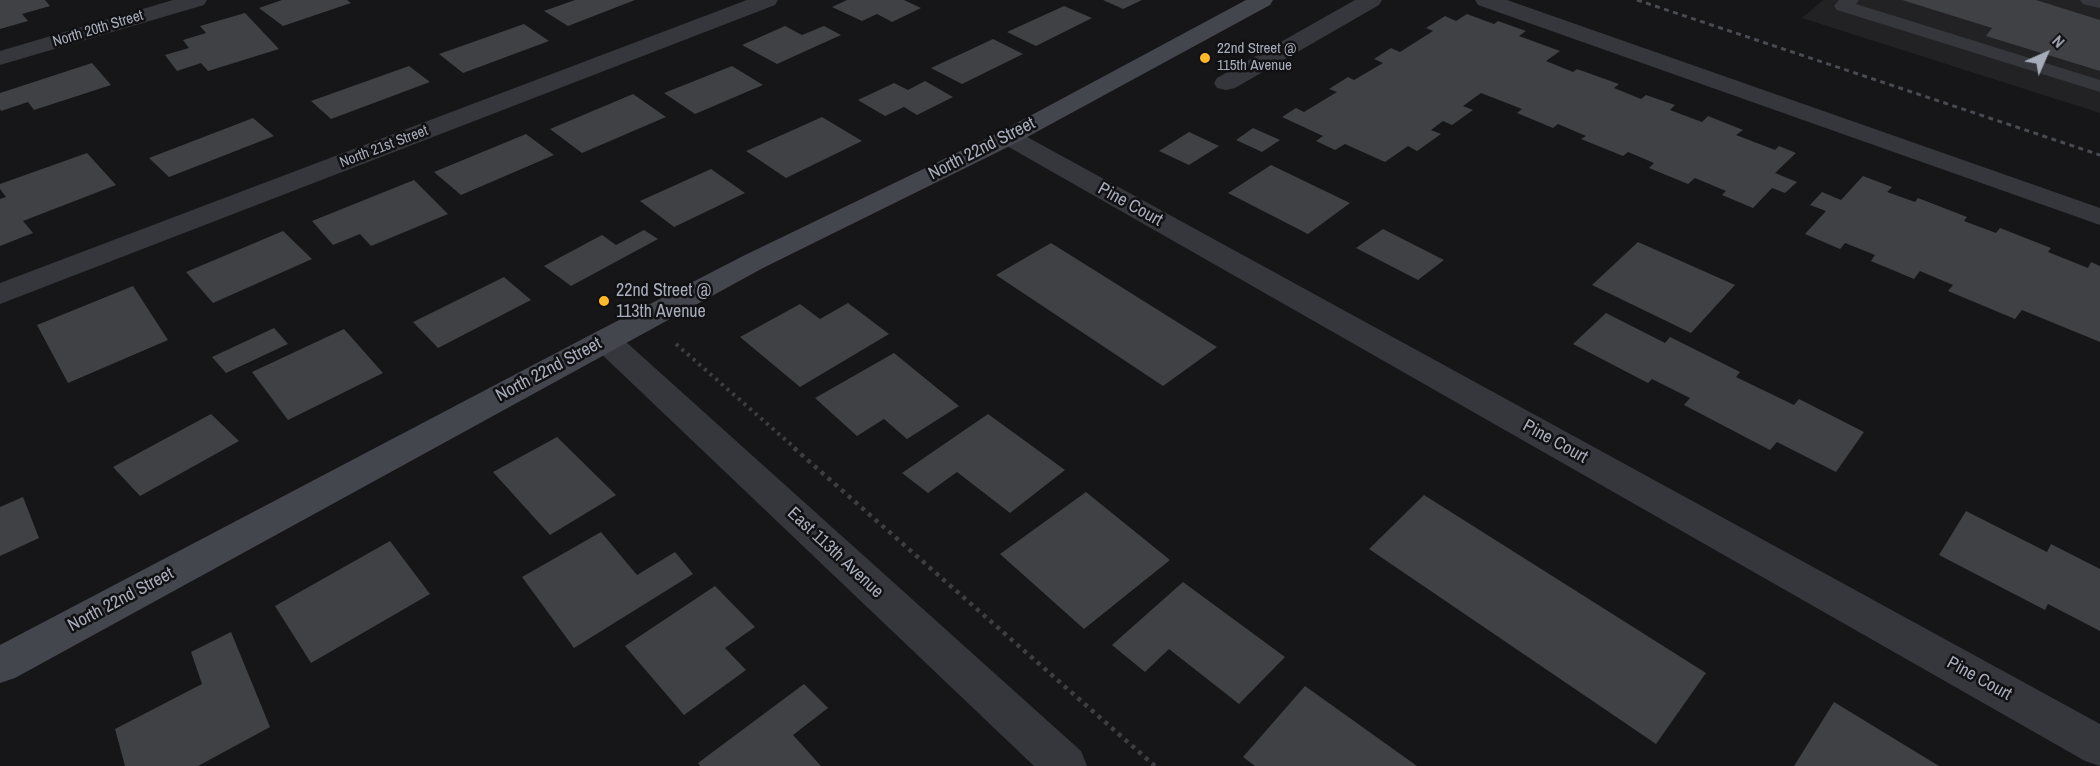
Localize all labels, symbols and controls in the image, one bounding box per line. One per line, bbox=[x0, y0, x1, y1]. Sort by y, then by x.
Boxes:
street label: North 20th Street bbox=[51, 7, 145, 51]
north arrow bbox=[2016, 24, 2076, 84]
text: N bbox=[2048, 30, 2070, 52]
place label: 22nd Street @ 115th Avenue bbox=[1217, 40, 1296, 75]
marker: 22nd Street @ 115th Avenue bbox=[1198, 51, 1212, 65]
street label: North 22nd Street bbox=[925, 113, 1039, 185]
street label: North 21st Street bbox=[337, 122, 431, 172]
street label: Pine Court bbox=[1094, 178, 1166, 232]
place label: 22nd Street @ 113th Avenue bbox=[616, 280, 711, 322]
marker: 22nd Street @ 113th Avenue bbox=[597, 294, 611, 308]
street label: North 22nd Street bbox=[492, 333, 606, 407]
street label: Pine Court bbox=[1519, 415, 1591, 469]
street label: East 113th Avenue bbox=[783, 503, 887, 603]
street label: North 22nd Street bbox=[64, 563, 178, 637]
street label: Pine Court bbox=[1943, 652, 2015, 706]

